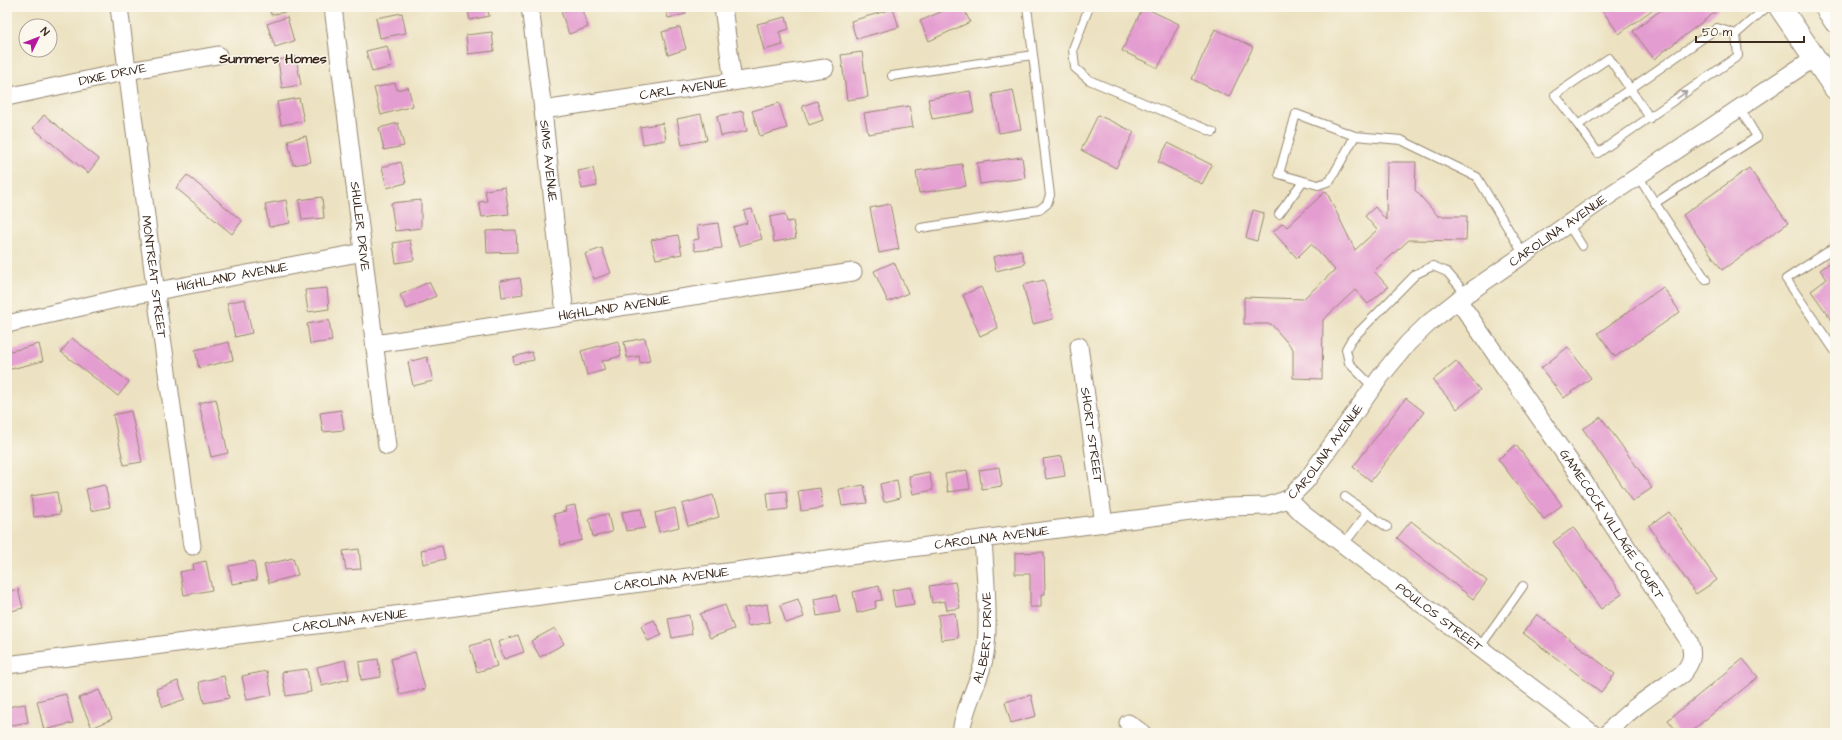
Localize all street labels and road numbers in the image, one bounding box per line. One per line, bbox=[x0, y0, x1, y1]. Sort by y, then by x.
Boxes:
street label: DIXIE DRIVE bbox=[77, 59, 148, 90]
street label: CARL AVENUE bbox=[638, 74, 729, 104]
street label: SIMS AVENUE bbox=[535, 119, 562, 203]
street label: SHULER DRIVE bbox=[346, 180, 374, 273]
street label: CAROLINA AVENUE bbox=[1505, 190, 1611, 271]
street label: MONTREAT STREET bbox=[137, 214, 171, 340]
street label: HIGHLAND AVENUE bbox=[175, 257, 290, 296]
street label: HIGHLAND AVENUE bbox=[557, 291, 672, 325]
street label: SHORT STREET bbox=[1076, 386, 1107, 485]
street label: CAROLINA AVENUE bbox=[1284, 400, 1368, 503]
street label: GAMECOCK VILLAGE COURT bbox=[1555, 446, 1669, 604]
street label: CAROLINA AVENUE bbox=[933, 521, 1051, 554]
street label: CAROLINA AVENUE bbox=[613, 563, 730, 595]
street label: POULOS STREET bbox=[1392, 578, 1487, 657]
street label: ALBERT DRIVE bbox=[968, 591, 996, 686]
street label: CAROLINA AVENUE bbox=[292, 604, 409, 637]

